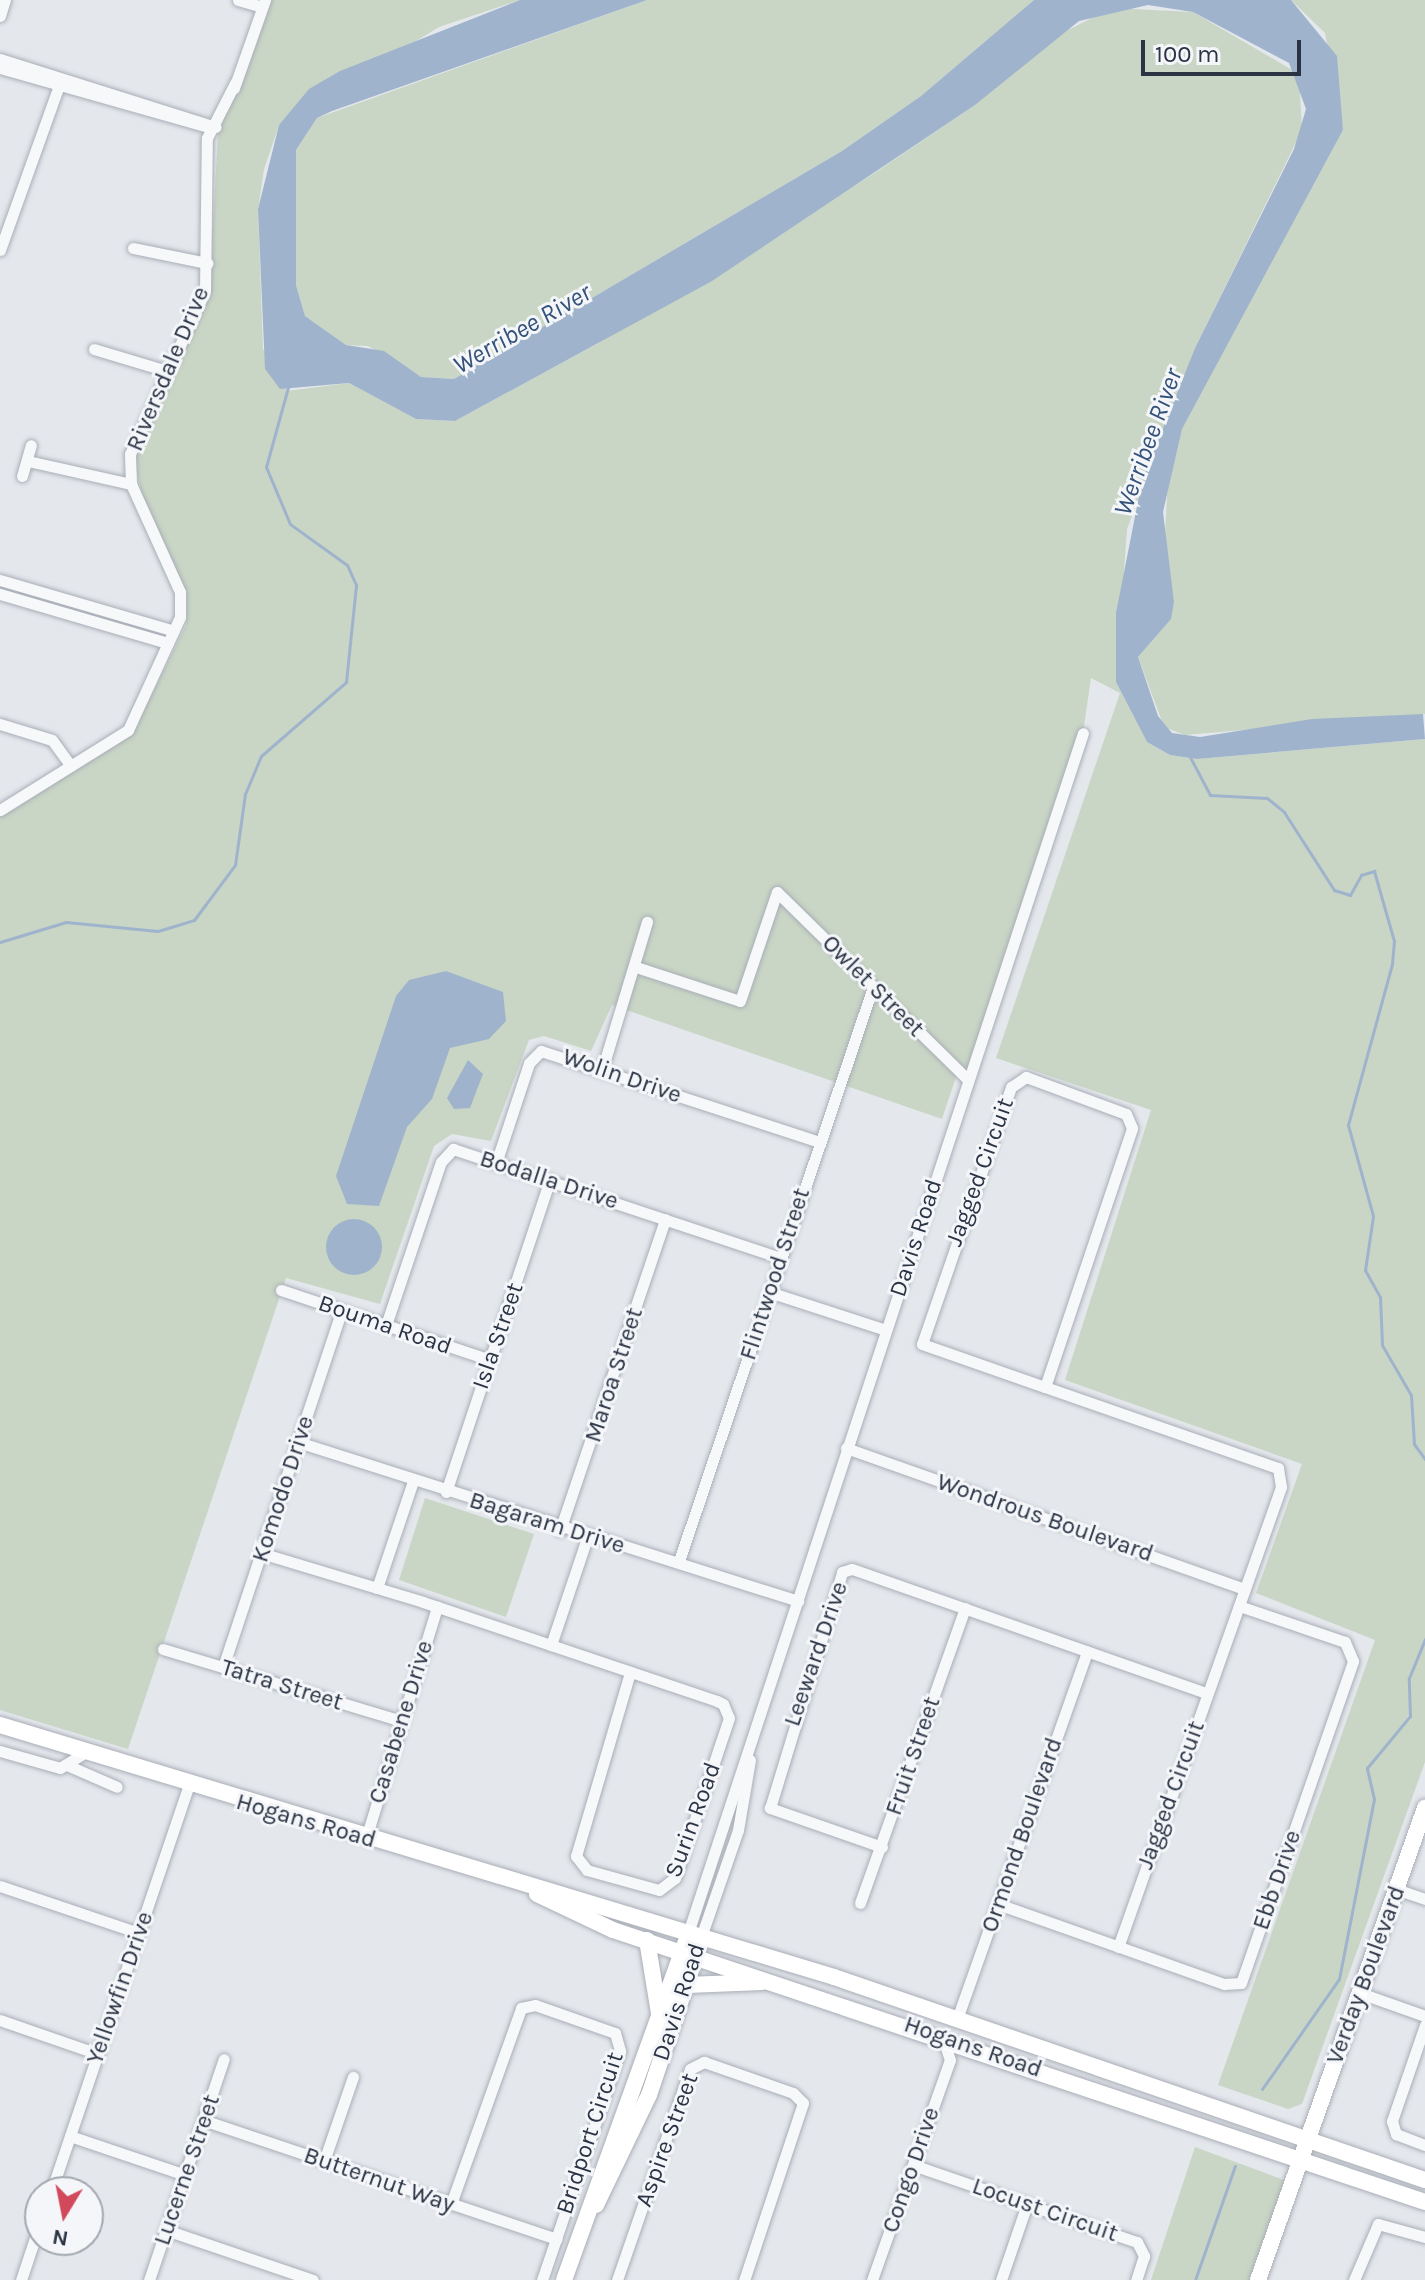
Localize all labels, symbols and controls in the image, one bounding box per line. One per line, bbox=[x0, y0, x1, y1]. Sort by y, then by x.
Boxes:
scale bar bbox=[1145, 24, 1305, 74]
text: 100 m bbox=[1155, 40, 1220, 68]
water label: Werribee River bbox=[447, 277, 597, 381]
street label: Riversdale Drive bbox=[120, 282, 216, 456]
water label: Werribee River bbox=[1107, 364, 1189, 520]
street label: Owlet Street bbox=[816, 929, 930, 1043]
street label: Wolin Drive bbox=[559, 1042, 685, 1110]
street label: Jagged Circuit bbox=[940, 1094, 1020, 1250]
street label: Bodalla Drive bbox=[476, 1144, 622, 1216]
street label: Davis Road bbox=[883, 1176, 949, 1300]
street label: Flintwood Street bbox=[734, 1184, 816, 1364]
street label: Isla Street bbox=[466, 1279, 530, 1393]
street label: Bouma Road bbox=[315, 1289, 455, 1361]
street label: Maroa Street bbox=[579, 1304, 649, 1446]
street label: Komodo Drive bbox=[246, 1412, 320, 1566]
street label: Wondrous Boulevard bbox=[933, 1467, 1157, 1569]
street label: Bagaram Drive bbox=[466, 1486, 628, 1560]
street label: Leeward Drive bbox=[778, 1578, 854, 1730]
street label: Casabene Drive bbox=[363, 1637, 439, 1807]
street label: Tatra Street bbox=[218, 1653, 346, 1717]
street label: Fruit Street bbox=[879, 1693, 947, 1819]
street label: Jagged Circuit bbox=[1131, 1717, 1211, 1873]
street label: Ormond Boulevard bbox=[975, 1734, 1069, 1936]
street label: Surin Road bbox=[659, 1759, 727, 1881]
street label: Hogans Road bbox=[233, 1787, 379, 1855]
street label: Ebb Drive bbox=[1247, 1826, 1307, 1934]
street label: Verday Boulevard bbox=[1320, 1882, 1412, 2068]
street label: Yellowfin Drive bbox=[80, 1908, 160, 2068]
street label: Davis Road bbox=[646, 1940, 712, 2064]
street label: Hogans Road bbox=[900, 2010, 1046, 2084]
street label: Bridport Circuit bbox=[550, 2048, 630, 2218]
street label: Aspire Street bbox=[629, 2069, 705, 2211]
street label: Lucerne Street bbox=[148, 2091, 226, 2249]
street label: Congo Drive bbox=[876, 2104, 946, 2236]
street label: Butternut Way bbox=[300, 2141, 458, 2219]
street label: Locust Circuit bbox=[968, 2172, 1122, 2248]
north arrow bbox=[24, 2176, 104, 2256]
text: N bbox=[50, 2223, 70, 2252]

